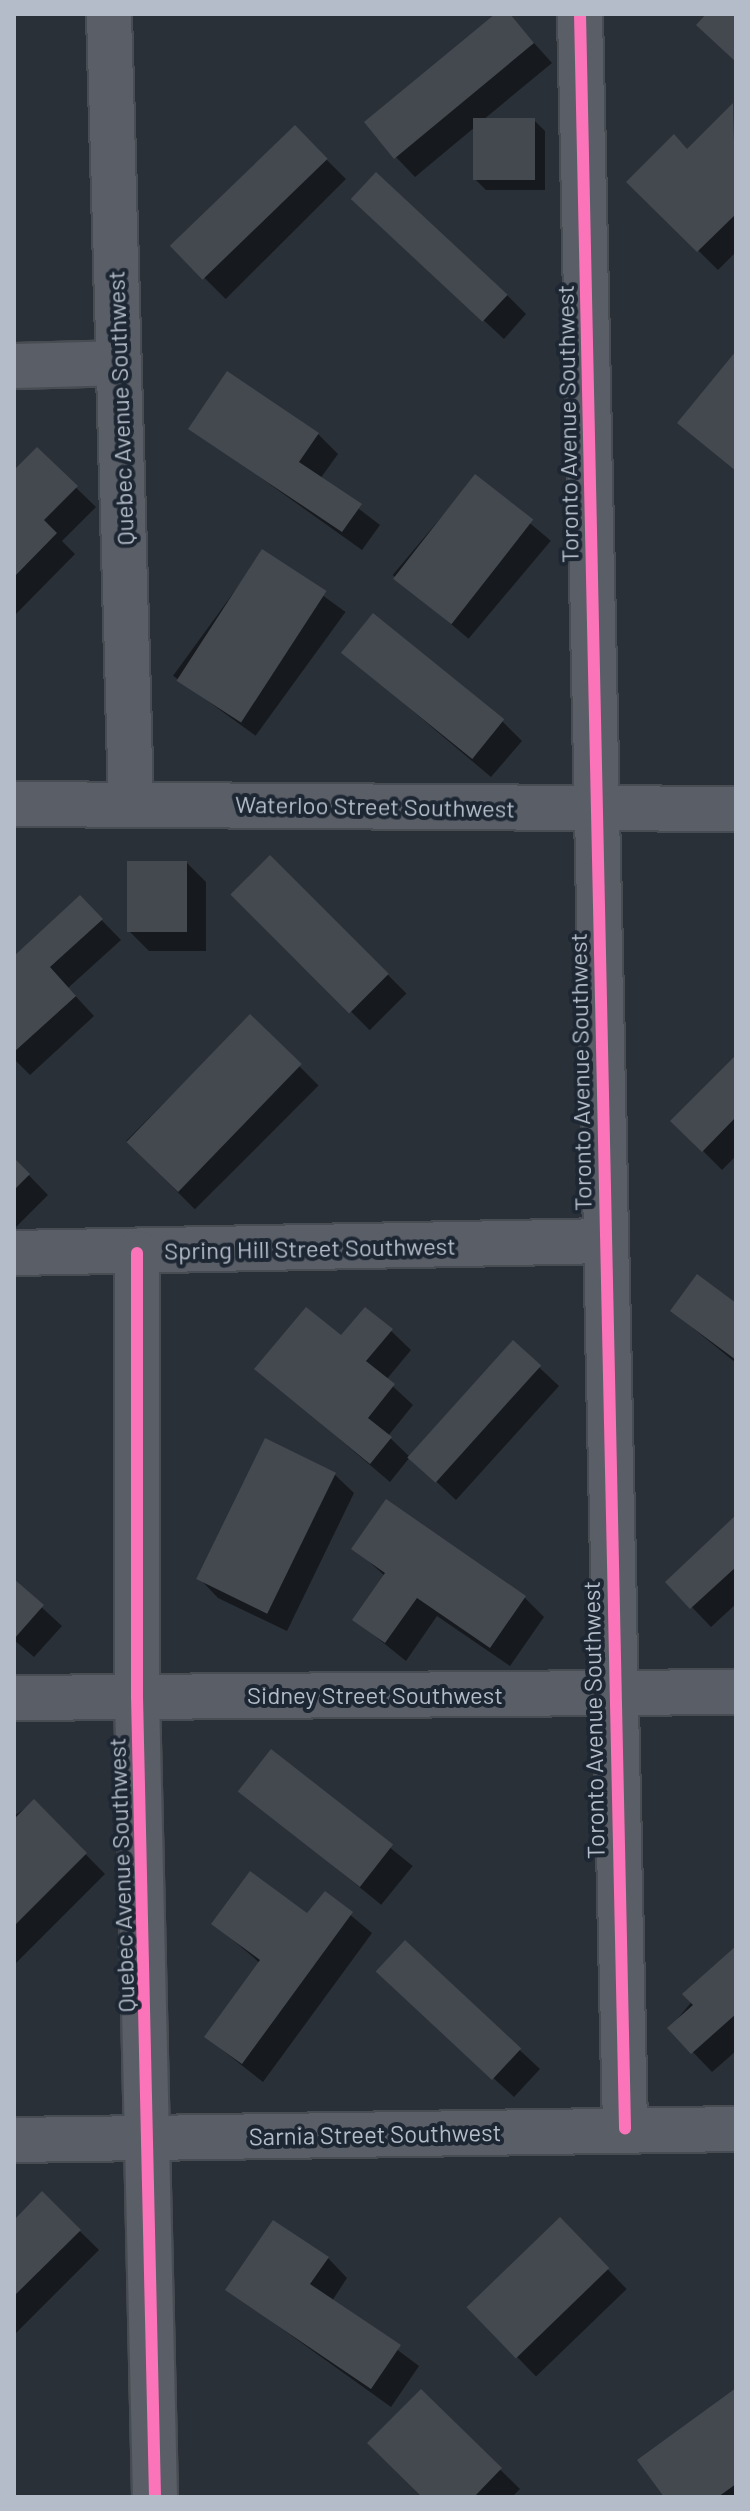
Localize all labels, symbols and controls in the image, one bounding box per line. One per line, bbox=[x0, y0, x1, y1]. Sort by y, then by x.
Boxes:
street label: Quebec Avenue Southwest bbox=[101, 270, 139, 546]
street label: Toronto Avenue Southwest bbox=[550, 285, 584, 563]
street label: Waterloo Street Southwest bbox=[235, 789, 515, 823]
street label: Toronto Avenue Southwest bbox=[563, 933, 597, 1211]
street label: Spring Hill Street Southwest bbox=[164, 1231, 456, 1265]
street label: Toronto Avenue Southwest bbox=[576, 1581, 610, 1859]
street label: Sidney Street Southwest bbox=[247, 1681, 503, 1709]
street label: Quebec Avenue Southwest bbox=[102, 1737, 140, 2013]
street label: Sarnia Street Southwest bbox=[248, 2117, 502, 2151]

